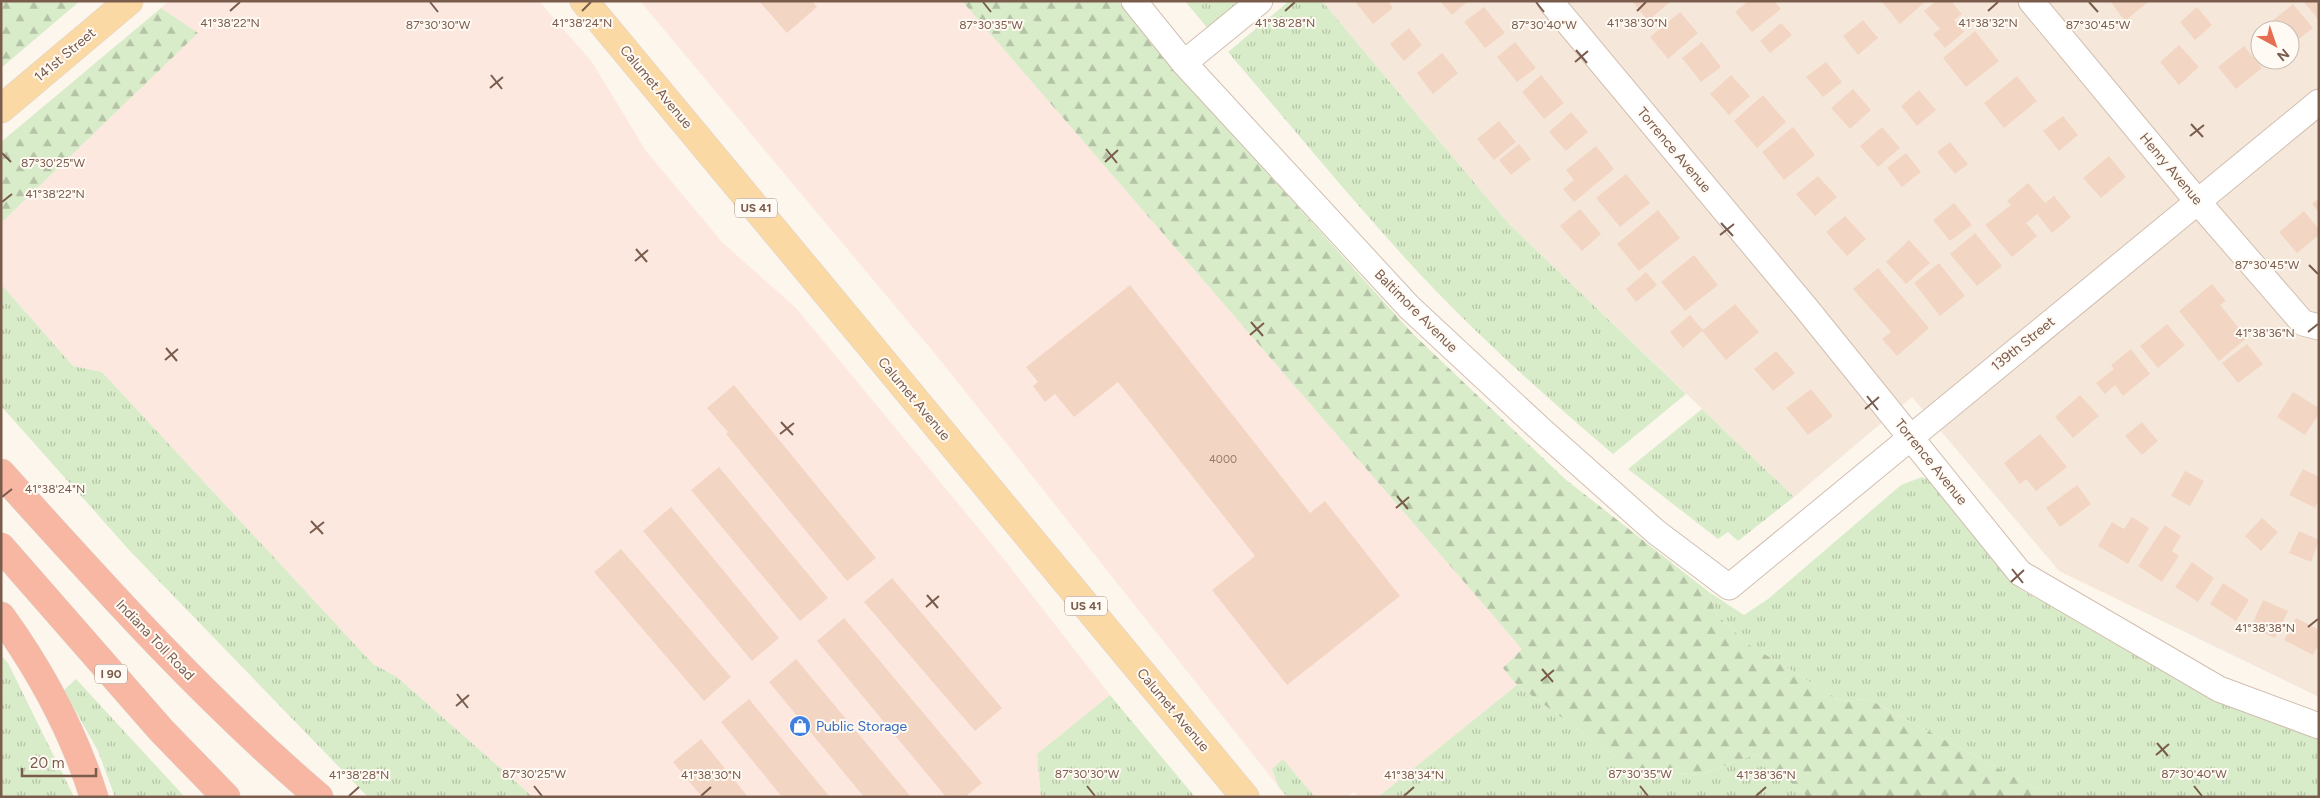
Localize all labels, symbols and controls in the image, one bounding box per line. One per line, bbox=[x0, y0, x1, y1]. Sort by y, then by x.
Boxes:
text: 41°38'22"N bbox=[200, 16, 260, 30]
text: 41°38'24"N bbox=[552, 16, 612, 30]
text: 41°38'28"N bbox=[1255, 16, 1315, 30]
text: 41°38'30"N bbox=[1607, 16, 1667, 30]
text: 41°38'32"N bbox=[1958, 16, 2018, 30]
text: 87°30'30"W bbox=[406, 18, 471, 32]
text: 87°30'35"W bbox=[959, 18, 1023, 32]
text: 87°30'40"W bbox=[1511, 18, 1577, 32]
text: 87°30'45"W bbox=[2066, 18, 2131, 32]
north arrow bbox=[2250, 20, 2300, 70]
street label: 141st Street bbox=[31, 24, 99, 86]
street label: Calumet Avenue bbox=[616, 42, 696, 132]
text: N bbox=[2273, 45, 2293, 65]
street label: Torrence Avenue bbox=[1633, 104, 1715, 196]
street label: Henry Avenue bbox=[2136, 129, 2206, 209]
text: 87°30'25"W bbox=[21, 156, 85, 170]
text: 41°38'22"N bbox=[25, 187, 85, 201]
road number: US 41 bbox=[735, 198, 777, 218]
text: 87°30'45"W bbox=[2235, 258, 2300, 272]
street label: Baltimore Avenue bbox=[1371, 266, 1461, 356]
street label: 139th Street bbox=[1988, 313, 2058, 375]
text: 41°38'36"N bbox=[2235, 326, 2295, 340]
street label: Calumet Avenue bbox=[874, 354, 954, 444]
street label: Torrence Avenue bbox=[1891, 415, 1971, 509]
house number: 4000 bbox=[1209, 453, 1237, 466]
text: 41°38'24"N bbox=[25, 482, 85, 496]
street label: Indiana Toll Road bbox=[112, 596, 198, 684]
road number: US 41 bbox=[1065, 596, 1107, 616]
text: 41°38'38"N bbox=[2235, 621, 2295, 635]
road number: I 90 bbox=[95, 664, 127, 684]
street label: Calumet Avenue bbox=[1133, 665, 1213, 755]
shop icon: Public Storage bbox=[788, 714, 812, 738]
place label: Public Storage bbox=[816, 718, 907, 735]
scale bar bbox=[22, 746, 96, 778]
text: 20 m bbox=[30, 754, 64, 772]
text: 87°30'25"W bbox=[502, 767, 566, 781]
text: 87°30'30"W bbox=[1055, 767, 1120, 781]
text: 87°30'35"W bbox=[1608, 767, 1672, 781]
text: 87°30'40"W bbox=[2161, 767, 2227, 781]
text: 41°38'28"N bbox=[329, 768, 389, 782]
text: 41°38'30"N bbox=[681, 768, 741, 782]
text: 41°38'34"N bbox=[1384, 768, 1444, 782]
text: 41°38'36"N bbox=[1736, 768, 1796, 782]

